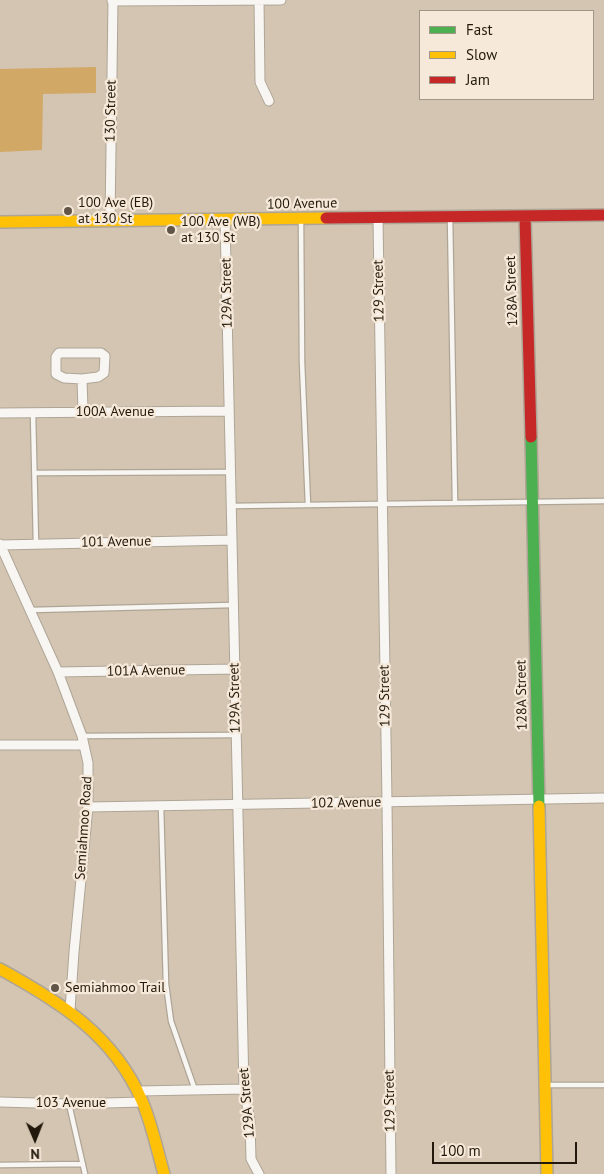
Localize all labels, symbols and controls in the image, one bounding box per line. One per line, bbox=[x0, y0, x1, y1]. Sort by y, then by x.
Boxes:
legend bbox=[419, 10, 594, 100]
text: Fast bbox=[466, 20, 493, 39]
text: Slow bbox=[466, 45, 497, 64]
text: Jam bbox=[466, 70, 490, 89]
street label: 130 Street bbox=[102, 80, 120, 142]
place label: 100 Ave (EB) at 130 St bbox=[78, 195, 153, 228]
street label: 100 Avenue bbox=[267, 195, 337, 213]
marker: 100 Ave (EB) at 130 St bbox=[62, 205, 74, 217]
place label: 100 Ave (WB) at 130 St bbox=[181, 214, 260, 246]
marker: 100 Ave (WB) at 130 St bbox=[165, 224, 177, 236]
street label: 128A Street bbox=[502, 255, 522, 327]
street label: 129A Street bbox=[218, 258, 236, 328]
street label: 129 Street bbox=[370, 260, 388, 322]
street label: 100A Avenue bbox=[76, 404, 154, 420]
street label: 101 Avenue bbox=[81, 533, 151, 551]
street label: 128A Street bbox=[513, 660, 531, 730]
street label: 101A Avenue bbox=[107, 662, 185, 680]
street label: 129A Street bbox=[226, 663, 244, 733]
street label: 129 Street bbox=[376, 665, 394, 727]
street label: Semiahmoo Road bbox=[72, 776, 96, 880]
street label: 102 Avenue bbox=[311, 794, 381, 812]
place label: Semiahmoo Trail bbox=[65, 980, 165, 996]
marker: Semiahmoo Trail bbox=[49, 982, 61, 994]
street label: 129A Street bbox=[236, 1067, 258, 1139]
street label: 129 Street bbox=[381, 1070, 399, 1132]
street label: 103 Avenue bbox=[36, 1095, 106, 1111]
north arrow bbox=[10, 1114, 60, 1164]
scale bar bbox=[434, 1132, 579, 1164]
text: 100 m bbox=[440, 1141, 481, 1160]
text: N bbox=[31, 1145, 40, 1163]

